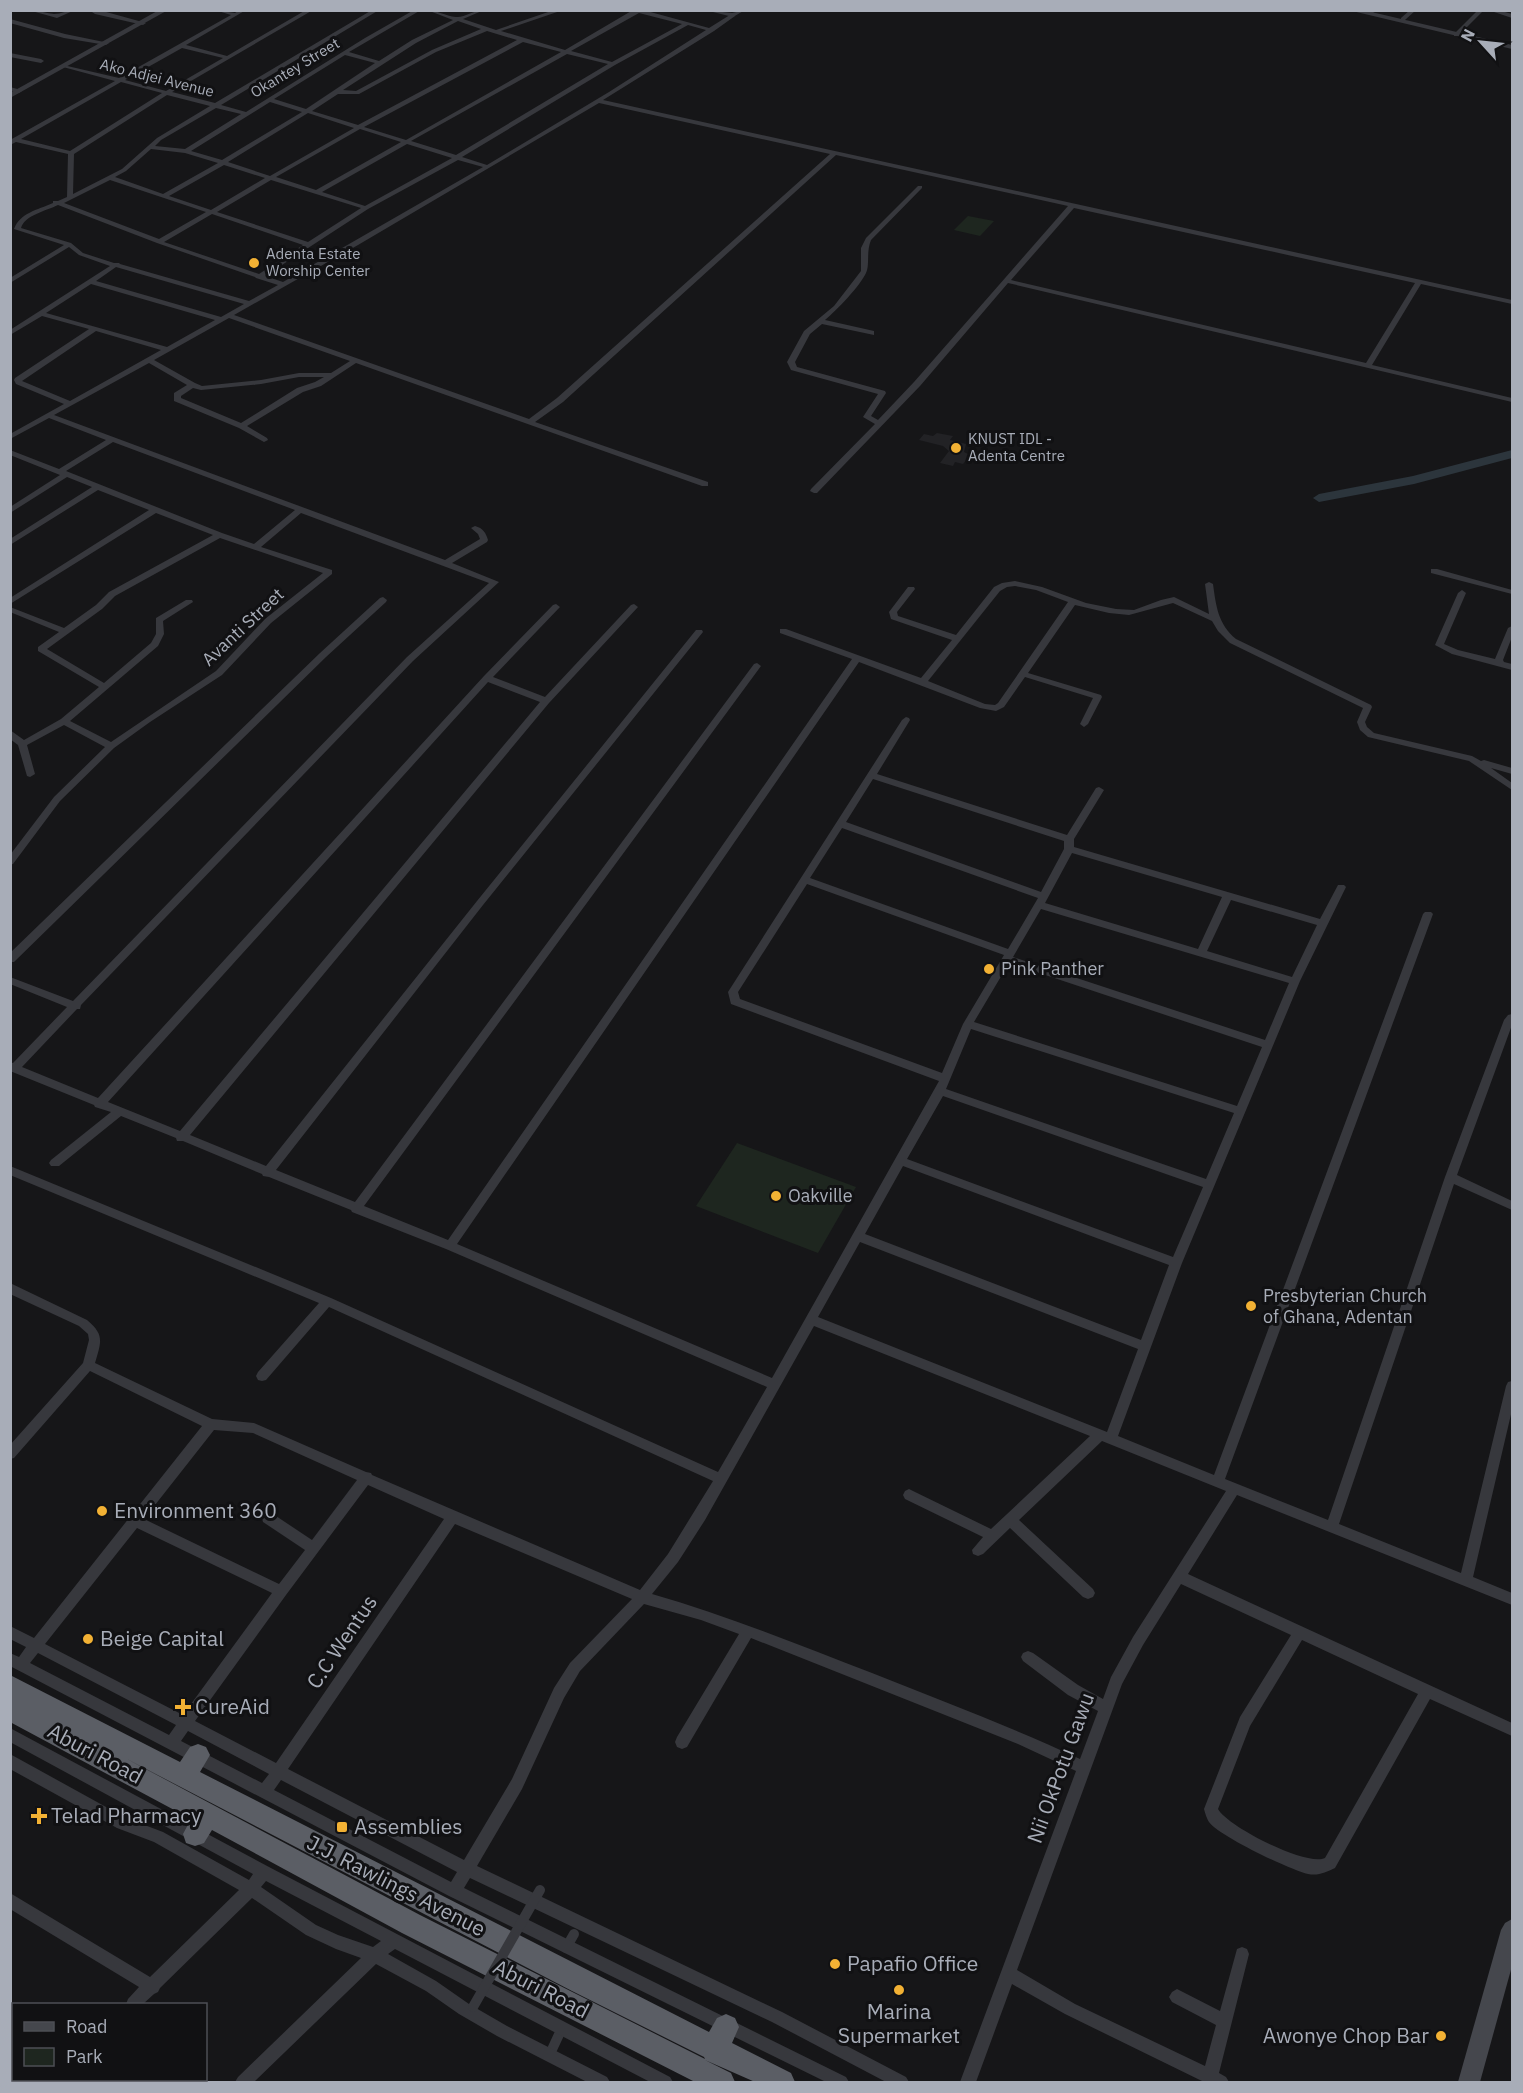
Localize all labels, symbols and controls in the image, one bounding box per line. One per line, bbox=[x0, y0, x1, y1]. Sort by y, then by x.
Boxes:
north arrow bbox=[1451, 12, 1511, 72]
text: N bbox=[1456, 25, 1479, 45]
street label: Okantey Street bbox=[247, 34, 343, 102]
street label: Ako Adjei Avenue bbox=[98, 54, 216, 101]
place label: Adenta Estate Worship Center bbox=[266, 244, 370, 280]
marker: Adenta Estate Worship Center bbox=[247, 256, 261, 270]
place label: KNUST IDL - Adenta Centre bbox=[968, 429, 1065, 465]
marker: KNUST IDL - Adenta Centre bbox=[949, 441, 963, 455]
street label: Avanti Street bbox=[197, 583, 289, 671]
place label: Pink Panther bbox=[1001, 957, 1104, 980]
marker: Pink Panther bbox=[982, 962, 996, 976]
place label: Oakville bbox=[788, 1184, 853, 1207]
marker: Oakville bbox=[769, 1189, 783, 1203]
place label: Presbyterian Church of Ghana, Adentan bbox=[1263, 1284, 1427, 1328]
marker: Presbyterian Church of Ghana, Adentan bbox=[1244, 1299, 1258, 1313]
place label: Environment 360 bbox=[114, 1496, 277, 1524]
marker: Environment 360 bbox=[95, 1504, 109, 1518]
street label: C.C Wentus bbox=[300, 1589, 383, 1694]
place label: Beige Capital bbox=[100, 1624, 224, 1652]
marker: Beige Capital bbox=[81, 1632, 95, 1646]
street label: Nii OkPotu Gawu bbox=[1020, 1688, 1100, 1847]
place label: CureAid bbox=[195, 1692, 270, 1720]
marker: CureAid bbox=[176, 1700, 190, 1714]
street label: Aburi Road bbox=[43, 1716, 148, 1790]
place label: Telad Pharmacy bbox=[51, 1801, 202, 1829]
marker: Telad Pharmacy bbox=[32, 1809, 46, 1823]
place label: Assemblies bbox=[354, 1812, 463, 1840]
marker: Assemblies bbox=[335, 1820, 349, 1834]
street label: J.J. Rawlings Avenue bbox=[302, 1828, 490, 1942]
place label: Papafio Office bbox=[847, 1949, 978, 1977]
street label: Aburi Road bbox=[489, 1952, 594, 2024]
marker: Papafio Office bbox=[828, 1957, 842, 1971]
marker: Marina Supermarket bbox=[892, 1983, 906, 1997]
place label: Marina Supermarket bbox=[838, 1997, 960, 2049]
legend bbox=[12, 2003, 207, 2081]
text: Road bbox=[66, 2015, 107, 2038]
place label: Awonye Chop Bar bbox=[1263, 2021, 1429, 2049]
marker: Awonye Chop Bar bbox=[1434, 2029, 1448, 2043]
text: Park bbox=[66, 2045, 103, 2068]

